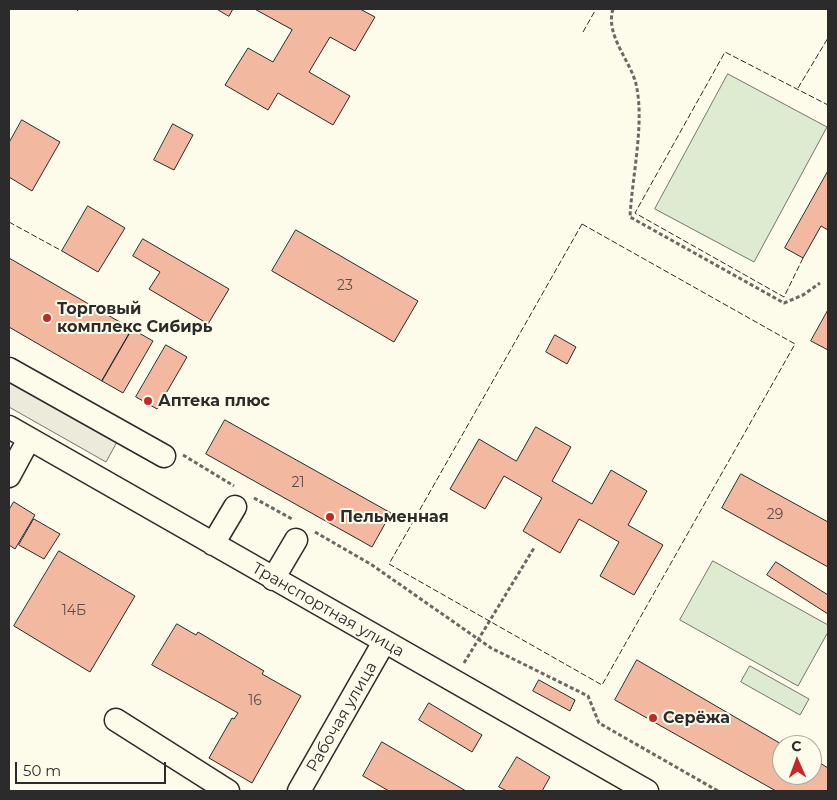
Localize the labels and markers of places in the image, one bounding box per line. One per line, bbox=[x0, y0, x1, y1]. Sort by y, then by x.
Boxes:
place label: Торговый комплекс Сибирь bbox=[57, 299, 212, 337]
marker: Торговый комплекс Сибирь bbox=[41, 312, 53, 324]
place label: Аптека плюс bbox=[158, 391, 270, 411]
marker: Аптека плюс bbox=[142, 395, 154, 407]
place label: Пельменная bbox=[340, 507, 449, 527]
marker: Пельменная bbox=[324, 511, 336, 523]
place label: Серёжа bbox=[663, 708, 730, 728]
marker: Серёжа bbox=[647, 712, 659, 724]

